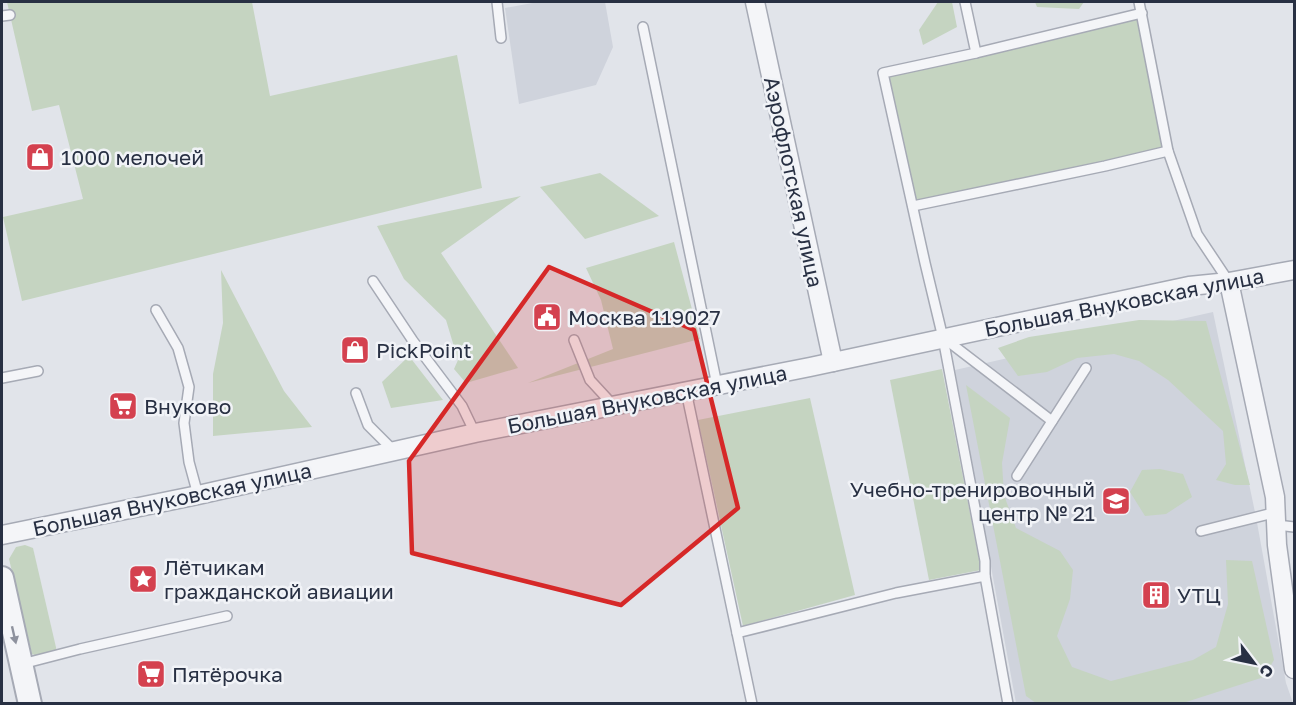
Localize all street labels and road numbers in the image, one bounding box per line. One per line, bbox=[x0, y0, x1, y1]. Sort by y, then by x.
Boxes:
street label: Аэрофлотская улица bbox=[759, 74, 829, 290]
street label: Большая Внуковская улица bbox=[982, 262, 1266, 342]
street label: Большая Внуковская улица bbox=[505, 359, 789, 439]
street label: Большая Внуковская улица bbox=[30, 457, 314, 541]

